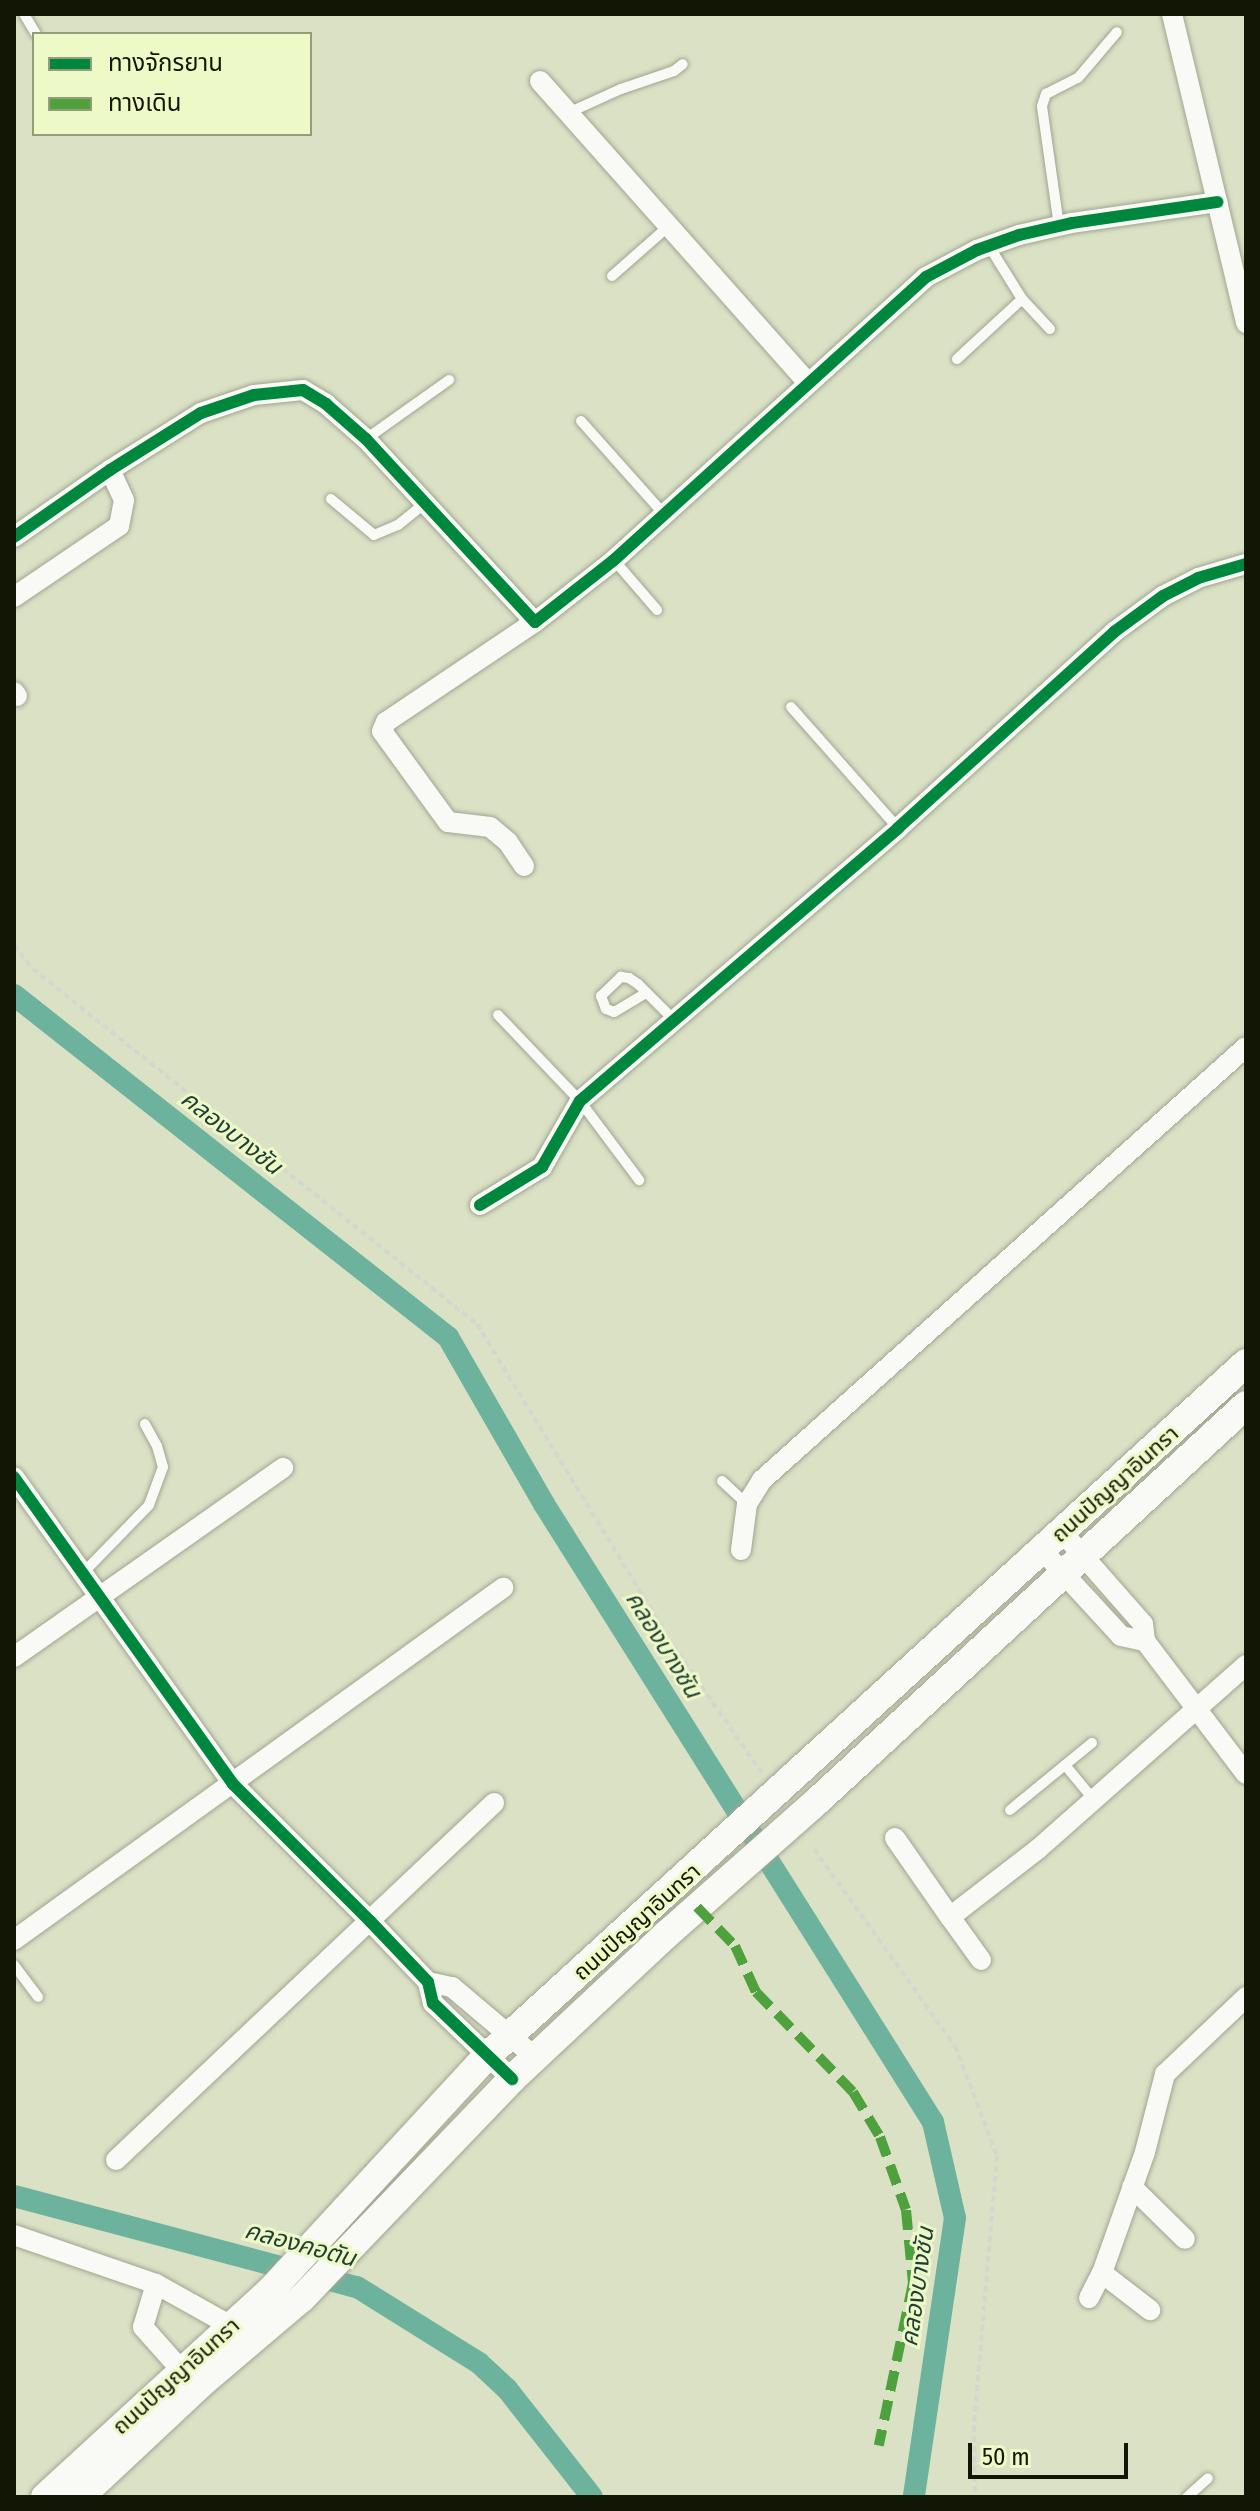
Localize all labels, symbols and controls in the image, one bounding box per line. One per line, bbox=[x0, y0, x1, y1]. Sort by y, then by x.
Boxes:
legend bbox=[32, 32, 312, 136]
text: ทางจักรยาน bbox=[108, 49, 223, 77]
text: ทางเดิน bbox=[108, 89, 182, 117]
water label: คลองบางชัน bbox=[175, 1085, 287, 1181]
street label: ถนนปัญญาอินทรา bbox=[1046, 1420, 1184, 1548]
water label: คลองบางชัน bbox=[619, 1586, 707, 1704]
street label: ถนนปัญญาอินทรา bbox=[568, 1858, 706, 1986]
water label: คลองคอตัน bbox=[241, 2216, 359, 2274]
water label: คลองบางชัน bbox=[895, 2226, 941, 2348]
street label: ถนนปัญญาอินทรา bbox=[107, 2312, 245, 2440]
scale bar bbox=[972, 2427, 1132, 2477]
text: 50 m bbox=[982, 2443, 1030, 2471]

